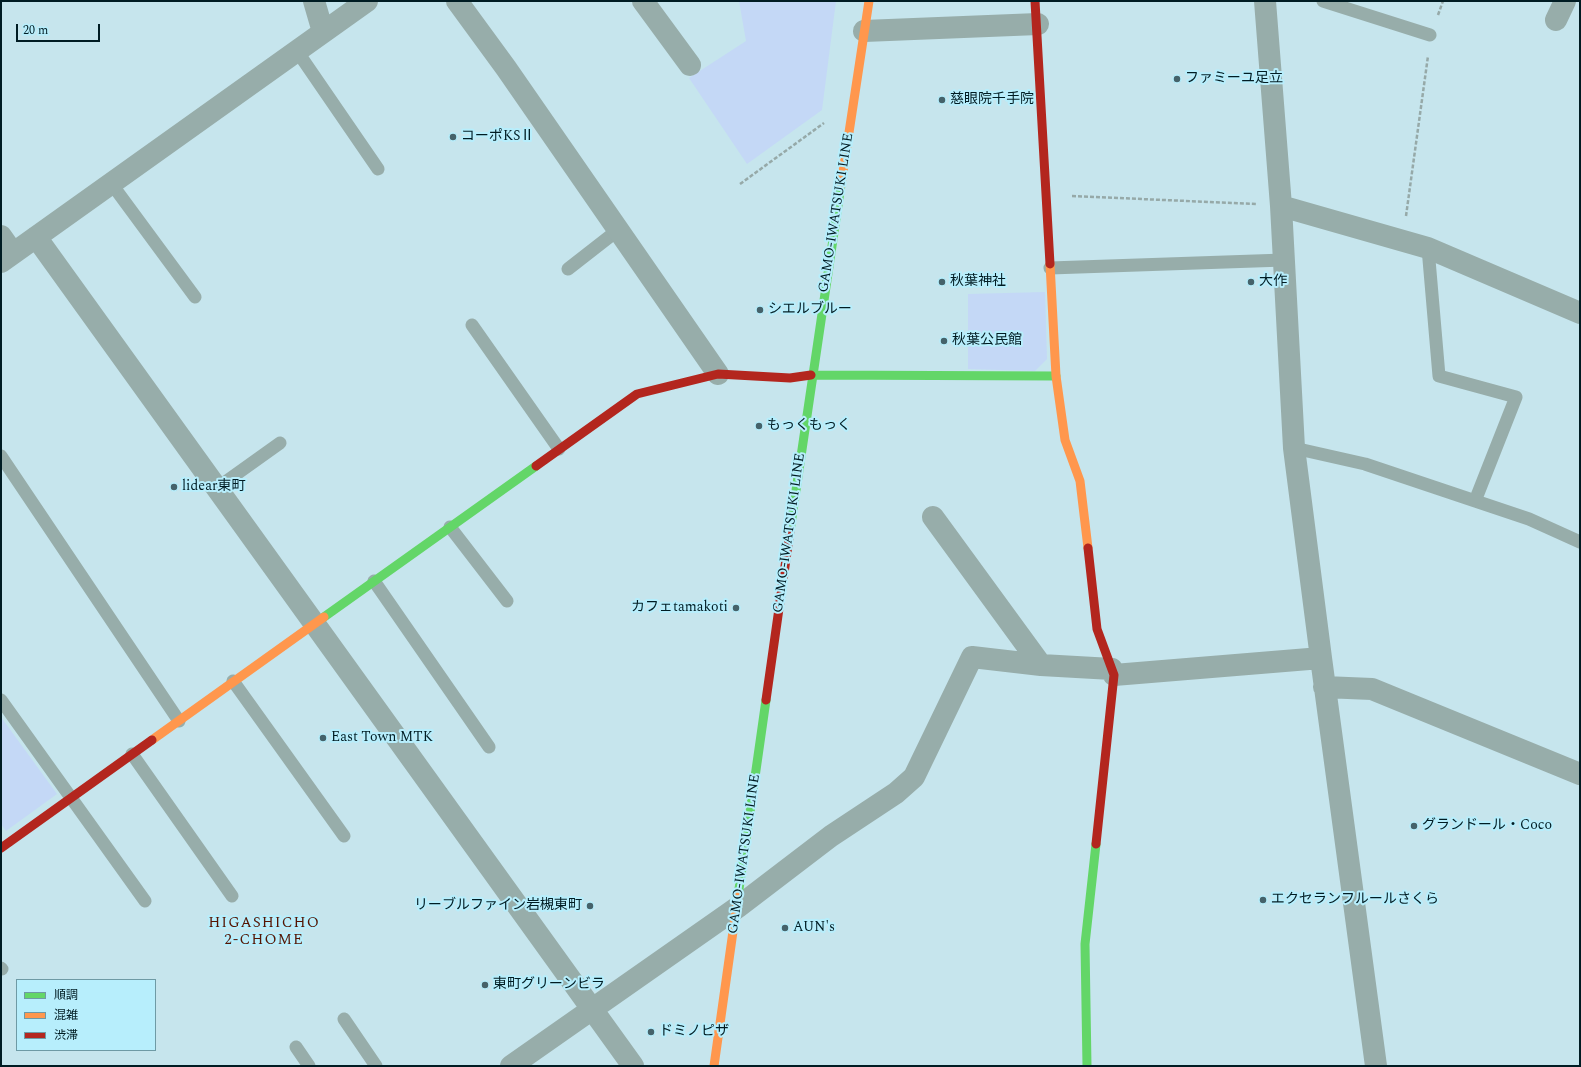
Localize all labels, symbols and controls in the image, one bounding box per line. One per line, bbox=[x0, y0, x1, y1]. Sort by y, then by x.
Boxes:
scale bar bbox=[18, 16, 102, 42]
text: 20 m bbox=[23, 21, 48, 40]
place label: ファミーユ足立 bbox=[1185, 71, 1283, 87]
marker: ファミーユ足立 bbox=[1172, 74, 1182, 84]
place label: 慈眼院千手院 bbox=[950, 92, 1034, 108]
marker: 慈眼院千手院 bbox=[937, 95, 947, 105]
place label: コーポKSⅡ bbox=[461, 129, 534, 145]
marker: コーポKSⅡ bbox=[448, 132, 458, 142]
street label: GAMO-IWATSUKI LINE bbox=[816, 132, 858, 294]
place label: 秋葉神社 bbox=[950, 274, 1006, 290]
place label: 大作 bbox=[1259, 274, 1287, 290]
marker: 秋葉神社 bbox=[937, 277, 947, 287]
marker: 大作 bbox=[1246, 277, 1256, 287]
place label: シエルブルー bbox=[768, 302, 852, 318]
marker: シエルブルー bbox=[755, 305, 765, 315]
place label: 秋葉公民館 bbox=[952, 333, 1022, 349]
marker: 秋葉公民館 bbox=[939, 336, 949, 346]
place label: もっくもっく bbox=[767, 418, 851, 434]
marker: もっくもっく bbox=[754, 421, 764, 431]
street label: GAMO-IWATSUKI LINE bbox=[770, 452, 810, 614]
place label: lidear東町 bbox=[182, 479, 246, 495]
marker: lidear東町 bbox=[169, 482, 179, 492]
place label: カフェtamakoti bbox=[631, 600, 728, 616]
marker: カフェtamakoti bbox=[731, 603, 741, 613]
place label: East Town MTK bbox=[331, 730, 433, 746]
marker: East Town MTK bbox=[318, 733, 328, 743]
street label: GAMO-IWATSUKI LINE bbox=[725, 773, 765, 935]
place label: グランドール・Coco bbox=[1422, 818, 1552, 834]
marker: グランドール・Coco bbox=[1409, 821, 1419, 831]
place label: エクセランフルールさくら bbox=[1271, 892, 1439, 908]
marker: エクセランフルールさくら bbox=[1258, 895, 1268, 905]
place label: リーブルファイン岩槻東町 bbox=[414, 898, 582, 914]
marker: リーブルファイン岩槻東町 bbox=[585, 901, 595, 911]
district label: HIGASHICHO 2-CHOME bbox=[208, 915, 320, 950]
place label: AUN's bbox=[793, 920, 835, 936]
marker: AUN's bbox=[780, 923, 790, 933]
place label: 東町グリーンビラ bbox=[493, 977, 605, 993]
legend bbox=[16, 979, 156, 1051]
marker: 東町グリーンビラ bbox=[480, 980, 490, 990]
text: 順調 bbox=[54, 986, 78, 1005]
text: 混雑 bbox=[54, 1006, 78, 1025]
place label: ドミノピザ bbox=[659, 1024, 729, 1040]
text: 渋滞 bbox=[54, 1026, 78, 1045]
marker: ドミノピザ bbox=[646, 1027, 656, 1037]

